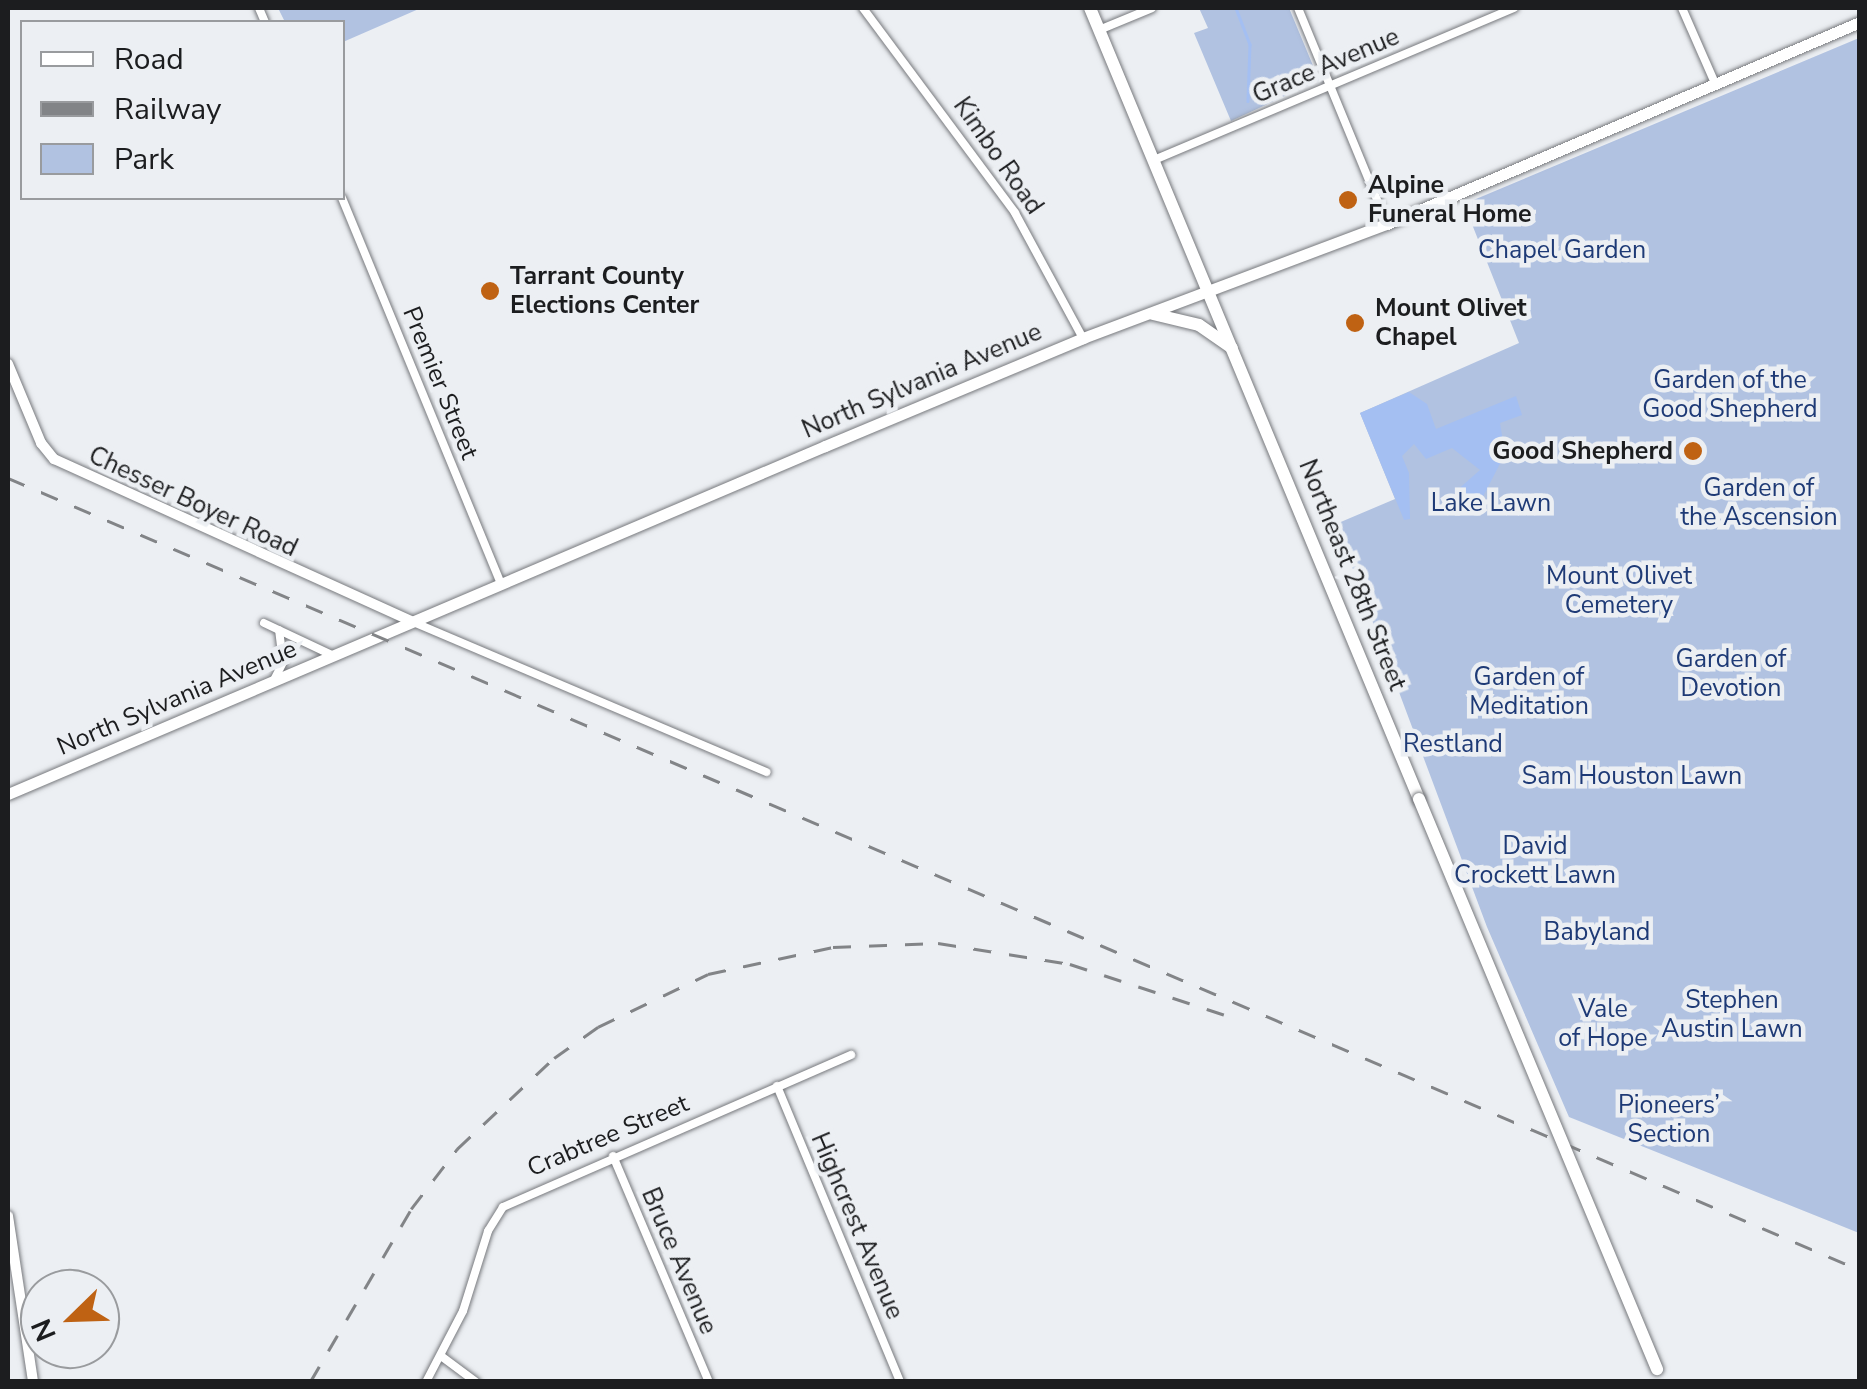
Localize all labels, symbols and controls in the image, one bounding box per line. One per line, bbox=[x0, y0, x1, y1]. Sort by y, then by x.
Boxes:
legend bbox=[20, 20, 345, 200]
street label: Grace Avenue bbox=[1248, 22, 1404, 110]
text: Road bbox=[114, 39, 184, 80]
text: Railway bbox=[114, 89, 222, 130]
street label: Kimbo Road bbox=[947, 92, 1049, 220]
text: Park bbox=[114, 139, 174, 180]
place label: Alpine Funeral Home bbox=[1368, 171, 1532, 230]
marker: Alpine Funeral Home bbox=[1337, 189, 1359, 211]
park label: Chapel Garden bbox=[1478, 235, 1646, 265]
place label: Tarrant County Elections Center bbox=[510, 262, 699, 321]
marker: Tarrant County Elections Center bbox=[479, 280, 501, 302]
place label: Mount Olivet Chapel bbox=[1375, 294, 1527, 353]
street label: Premier Street bbox=[396, 302, 484, 464]
marker: Mount Olivet Chapel bbox=[1344, 312, 1366, 334]
street label: North Sylvania Avenue bbox=[798, 317, 1046, 445]
park label: Garden of the Good Shepherd bbox=[1642, 366, 1818, 425]
place label: Good Shepherd bbox=[1492, 436, 1673, 466]
street label: Chesser Boyer Road bbox=[84, 440, 302, 564]
marker: Good Shepherd bbox=[1682, 440, 1704, 462]
street label: Northeast 28th Street bbox=[1292, 455, 1412, 695]
park label: Garden of the Ascension bbox=[1680, 474, 1838, 533]
park label: Lake Lawn bbox=[1431, 488, 1551, 518]
park label: Mount Olivet Cemetery bbox=[1546, 562, 1692, 621]
street label: North Sylvania Avenue bbox=[53, 634, 301, 762]
park label: Garden of Devotion bbox=[1676, 645, 1786, 704]
park label: Garden of Meditation bbox=[1469, 663, 1589, 722]
park label: Restland bbox=[1403, 729, 1503, 759]
park label: Sam Houston Lawn bbox=[1522, 761, 1742, 791]
park label: David Crockett Lawn bbox=[1454, 832, 1616, 891]
park label: Babyland bbox=[1544, 917, 1650, 947]
park label: Stephen Austin Lawn bbox=[1661, 986, 1803, 1045]
park label: Vale of Hope bbox=[1558, 995, 1648, 1054]
street label: Crabtree Street bbox=[523, 1089, 693, 1183]
park label: Pioneers’ Section bbox=[1618, 1091, 1720, 1150]
street label: Highcrest Avenue bbox=[804, 1128, 910, 1324]
street label: Bruce Avenue bbox=[635, 1183, 723, 1339]
north arrow bbox=[20, 1269, 120, 1369]
text: N bbox=[23, 1313, 66, 1347]

